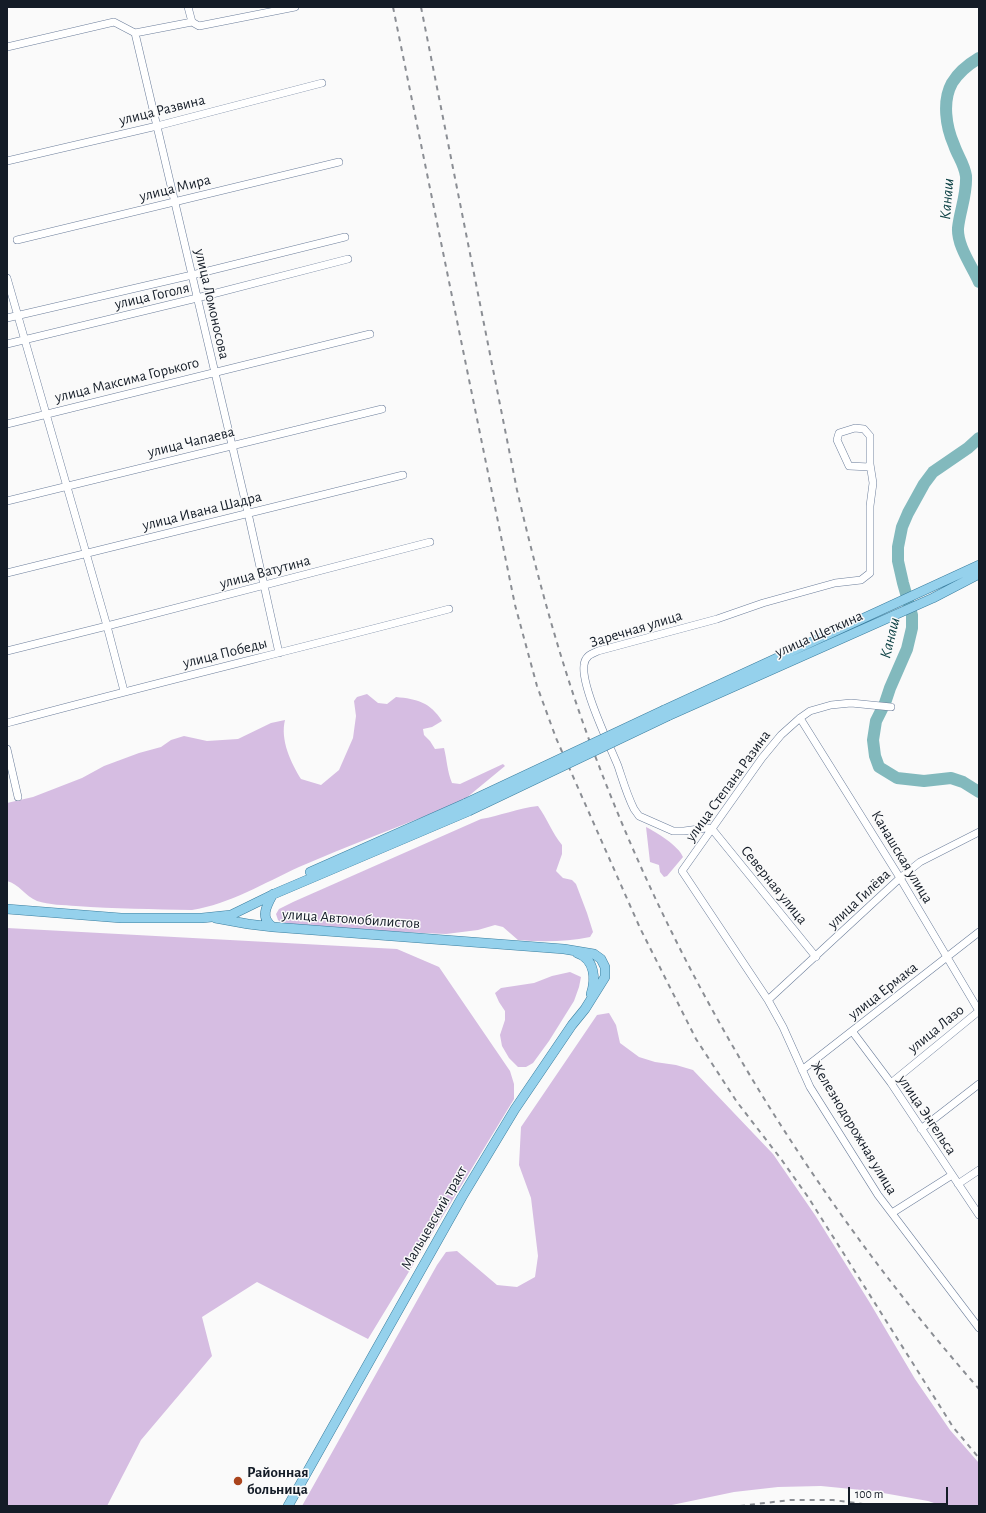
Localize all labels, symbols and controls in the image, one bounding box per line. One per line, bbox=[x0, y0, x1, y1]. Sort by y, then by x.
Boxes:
street label: улица Развина bbox=[117, 91, 207, 129]
street label: улица Мира bbox=[138, 170, 212, 206]
water label: Канаш bbox=[936, 178, 958, 220]
street label: улица Ломоносова bbox=[191, 247, 233, 361]
street label: улица Гоголя bbox=[113, 279, 191, 313]
street label: улица Максима Горького bbox=[53, 353, 201, 407]
street label: улица Чапаева bbox=[146, 423, 236, 461]
street label: улица Ивана Шадра bbox=[141, 487, 263, 535]
street label: улица Ватутина bbox=[218, 551, 312, 593]
street label: Заречная улица bbox=[588, 606, 684, 652]
street label: улица Щеткина bbox=[772, 607, 866, 661]
water label: Канаш bbox=[876, 616, 904, 660]
street label: улица Победы bbox=[181, 634, 269, 672]
street label: улица Степана Разина bbox=[682, 727, 774, 845]
street label: Канашская улица bbox=[867, 807, 937, 907]
street label: Северная улица bbox=[737, 842, 811, 928]
street label: улица Гилёва bbox=[824, 865, 894, 933]
street label: улица Автомобилистов bbox=[281, 905, 421, 933]
street label: улица Ермака bbox=[845, 958, 921, 1024]
street label: улица Лазо bbox=[904, 1001, 968, 1057]
street label: Железнодорожная улица bbox=[807, 1058, 901, 1198]
street label: улица Энгельса bbox=[894, 1072, 960, 1158]
street label: Мальцевский тракт bbox=[397, 1163, 471, 1273]
place label: Районная больница bbox=[247, 1463, 309, 1498]
marker: Районная больница bbox=[232, 1475, 244, 1487]
scale bar bbox=[850, 1479, 950, 1505]
text: 100 m bbox=[855, 1488, 883, 1500]

